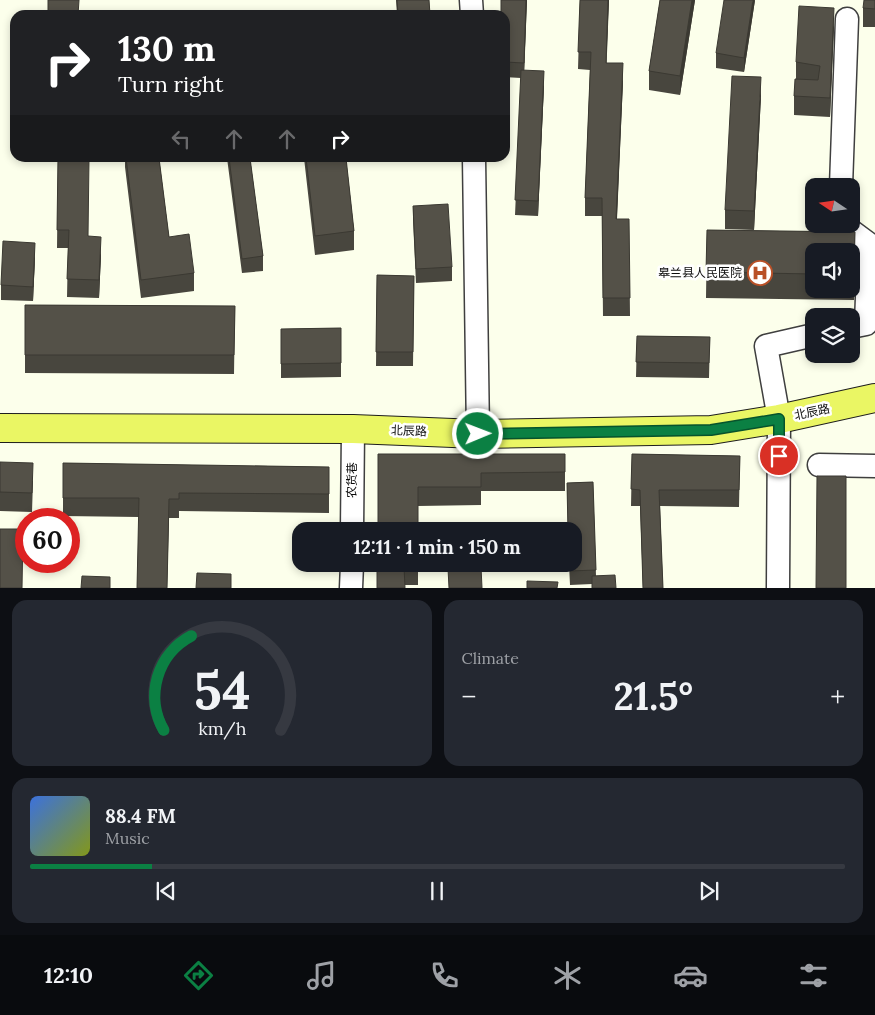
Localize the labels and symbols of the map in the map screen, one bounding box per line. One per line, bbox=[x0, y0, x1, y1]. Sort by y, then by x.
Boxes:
north arrow bbox=[805, 178, 860, 232]
hospital icon: 皋兰县人民医院 bbox=[747, 260, 773, 286]
place label: 皋兰县人民医院 bbox=[658, 265, 742, 280]
street label: 北辰路 bbox=[793, 400, 831, 423]
position arrow bbox=[451, 407, 503, 459]
street label: 北辰路 bbox=[391, 422, 427, 439]
pin bbox=[758, 435, 800, 477]
street label: 农货巷 bbox=[344, 462, 359, 498]
speed limit sign: 60 bbox=[15, 508, 80, 573]

